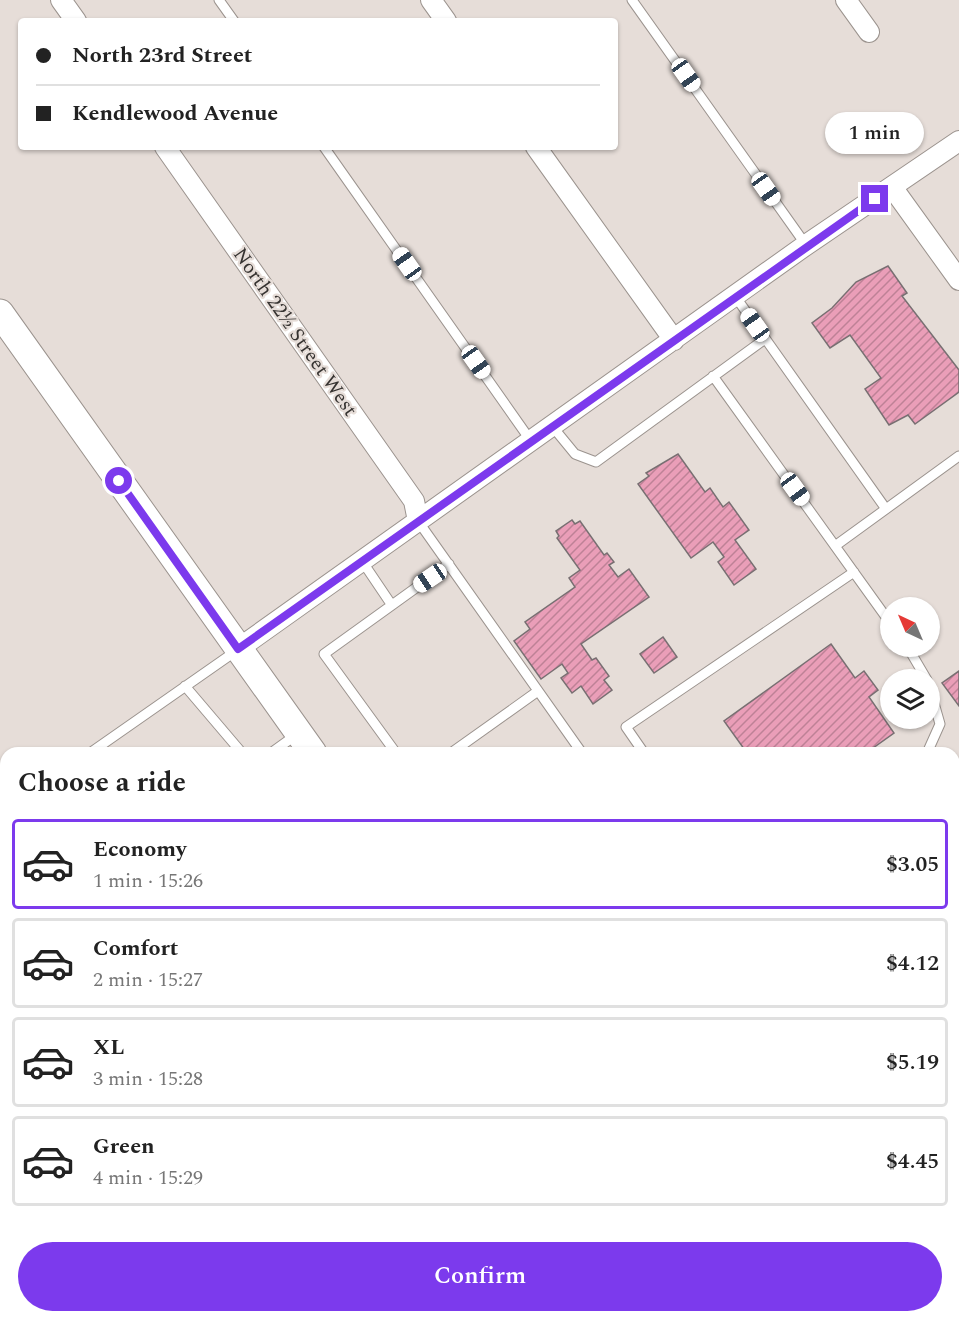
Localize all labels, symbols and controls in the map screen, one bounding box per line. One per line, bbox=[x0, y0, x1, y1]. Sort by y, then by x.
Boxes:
text: North 23rd Street bbox=[72, 39, 252, 72]
car bbox=[668, 55, 704, 95]
text: Kendlewood Avenue bbox=[72, 97, 278, 130]
callout: 1 min bbox=[826, 112, 924, 154]
text: 1 min bbox=[849, 118, 900, 148]
car bbox=[748, 169, 784, 209]
route end bbox=[861, 185, 888, 212]
street label: North 22½ Street West bbox=[225, 241, 365, 423]
car bbox=[389, 244, 425, 284]
car bbox=[737, 305, 773, 345]
car bbox=[458, 342, 494, 382]
route start bbox=[105, 467, 132, 494]
car bbox=[777, 469, 813, 509]
car bbox=[410, 560, 450, 596]
north arrow bbox=[880, 597, 940, 657]
map controls bbox=[880, 597, 940, 729]
button: layers bbox=[880, 669, 940, 729]
text: Choose a ride bbox=[18, 762, 186, 804]
text: Economy bbox=[93, 833, 186, 866]
icon: car bbox=[21, 837, 75, 891]
text: $3.05 bbox=[886, 848, 939, 881]
text: 1 min · 15:26 bbox=[93, 866, 203, 896]
text: Comfort bbox=[93, 932, 178, 965]
icon: car bbox=[21, 936, 75, 990]
text: $4.12 bbox=[886, 947, 939, 980]
text: 2 min · 15:27 bbox=[93, 965, 203, 995]
text: XL bbox=[93, 1031, 124, 1064]
icon: car bbox=[21, 1035, 75, 1089]
text: $5.19 bbox=[886, 1046, 939, 1079]
text: 3 min · 15:28 bbox=[93, 1064, 203, 1094]
text: Green bbox=[93, 1130, 155, 1163]
icon: car bbox=[21, 1134, 75, 1188]
text: $4.45 bbox=[886, 1145, 939, 1178]
text: 4 min · 15:29 bbox=[93, 1163, 203, 1193]
button: Confirm bbox=[18, 1242, 942, 1311]

